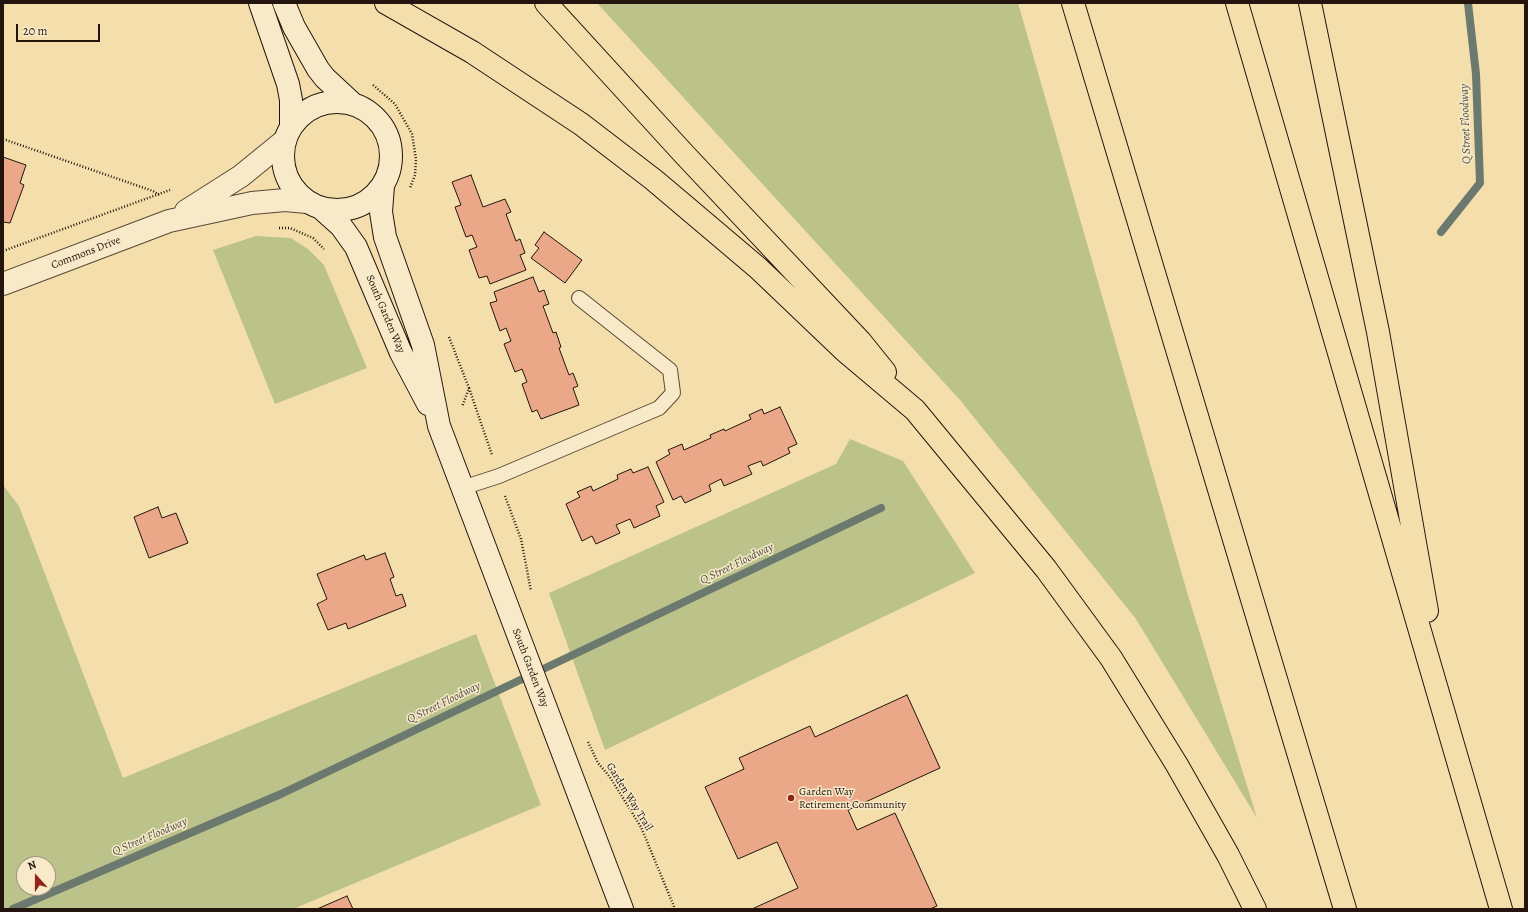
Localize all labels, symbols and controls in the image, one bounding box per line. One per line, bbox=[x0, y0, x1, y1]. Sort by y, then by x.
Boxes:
scale bar bbox=[18, 16, 102, 42]
text: 20 m bbox=[23, 23, 47, 39]
water label: Q Street Floodway bbox=[1457, 84, 1475, 164]
street label: Commons Drive bbox=[49, 234, 123, 272]
street label: South Garden Way bbox=[363, 273, 407, 355]
water label: Q Street Floodway bbox=[698, 540, 776, 588]
street label: South Garden Way bbox=[509, 627, 551, 709]
water label: Q Street Floodway bbox=[405, 679, 483, 727]
street label: Garden Way Trail bbox=[603, 761, 655, 833]
place label: Garden Way Retirement Community bbox=[799, 785, 906, 811]
marker: Garden Way Retirement Community bbox=[786, 793, 796, 803]
water label: Q Street Floodway bbox=[110, 815, 190, 859]
north arrow bbox=[16, 856, 56, 896]
text: N bbox=[25, 857, 38, 874]

